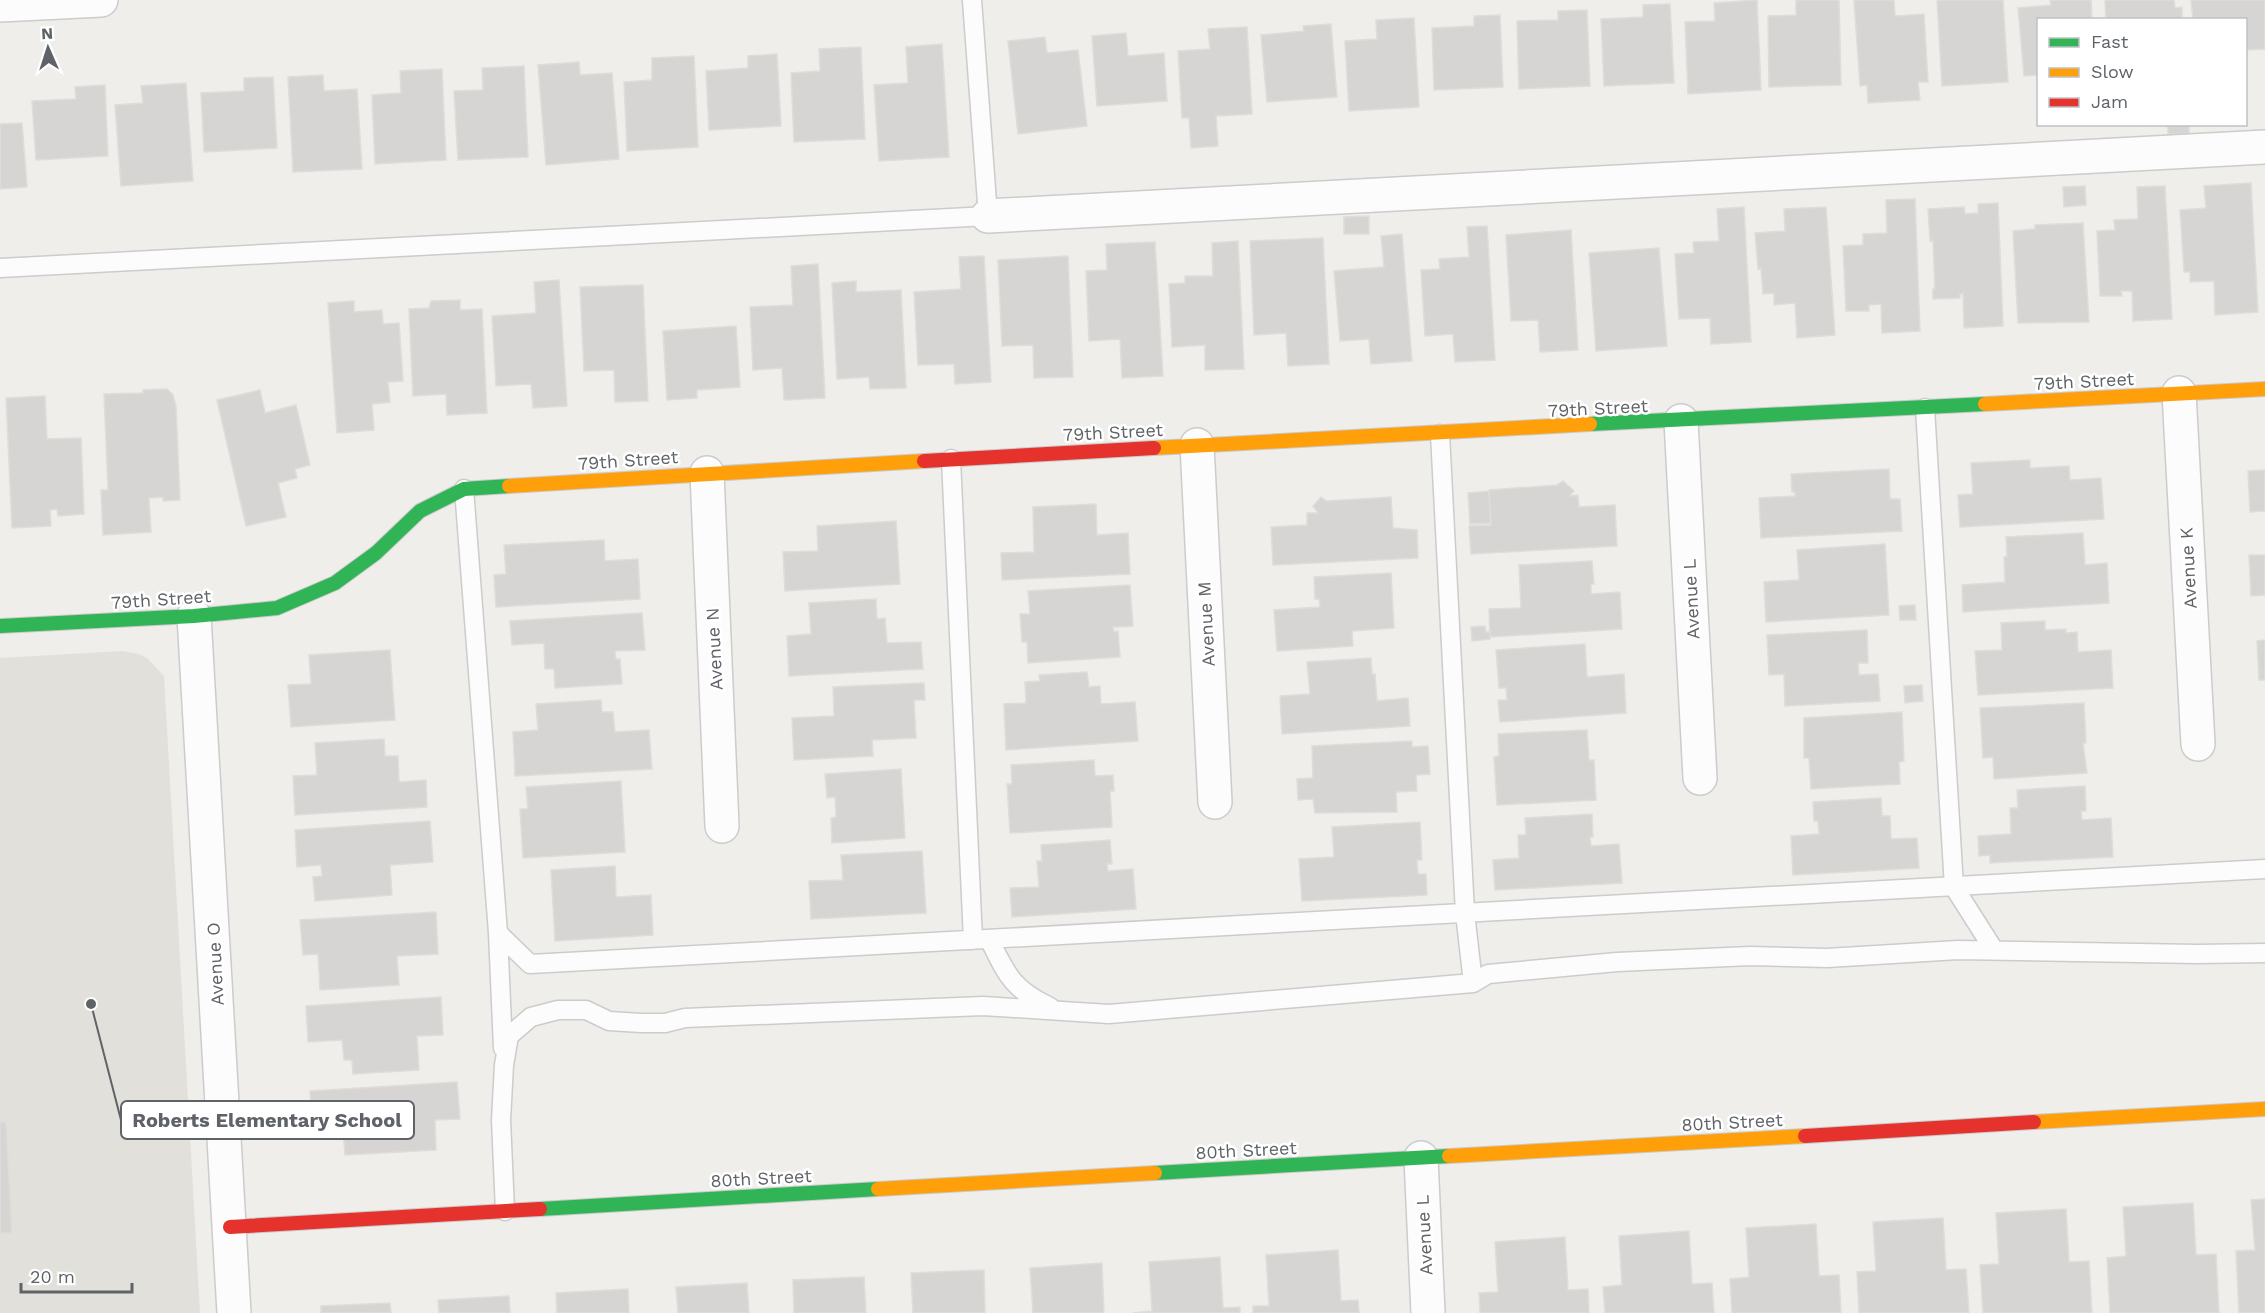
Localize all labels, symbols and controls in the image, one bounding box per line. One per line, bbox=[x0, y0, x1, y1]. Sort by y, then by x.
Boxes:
north arrow bbox=[18, 18, 78, 78]
legend bbox=[2037, 18, 2247, 126]
text: N bbox=[41, 24, 54, 43]
text: Fast bbox=[2091, 31, 2129, 52]
text: Slow bbox=[2091, 61, 2134, 82]
text: Jam bbox=[2091, 91, 2128, 112]
street label: 79th Street bbox=[2033, 368, 2135, 394]
street label: 79th Street bbox=[1547, 395, 1649, 421]
street label: 79th Street bbox=[1062, 419, 1164, 445]
street label: 79th Street bbox=[577, 446, 679, 474]
street label: Avenue K bbox=[2175, 527, 2201, 609]
street label: Avenue L bbox=[1678, 558, 1704, 640]
street label: Avenue M bbox=[1193, 581, 1219, 667]
street label: 79th Street bbox=[110, 585, 212, 613]
street label: Avenue N bbox=[701, 607, 727, 691]
street label: Avenue O bbox=[202, 922, 228, 1006]
callout: Roberts Elementary School bbox=[121, 1101, 414, 1139]
text: Roberts Elementary School bbox=[132, 1108, 402, 1132]
street label: 80th Street bbox=[1681, 1109, 1784, 1135]
street label: 80th Street bbox=[1195, 1137, 1298, 1163]
street label: 80th Street bbox=[710, 1165, 813, 1191]
street label: Avenue L bbox=[1411, 1194, 1437, 1276]
scale bar bbox=[21, 1256, 132, 1294]
text: 20 m bbox=[30, 1266, 75, 1287]

